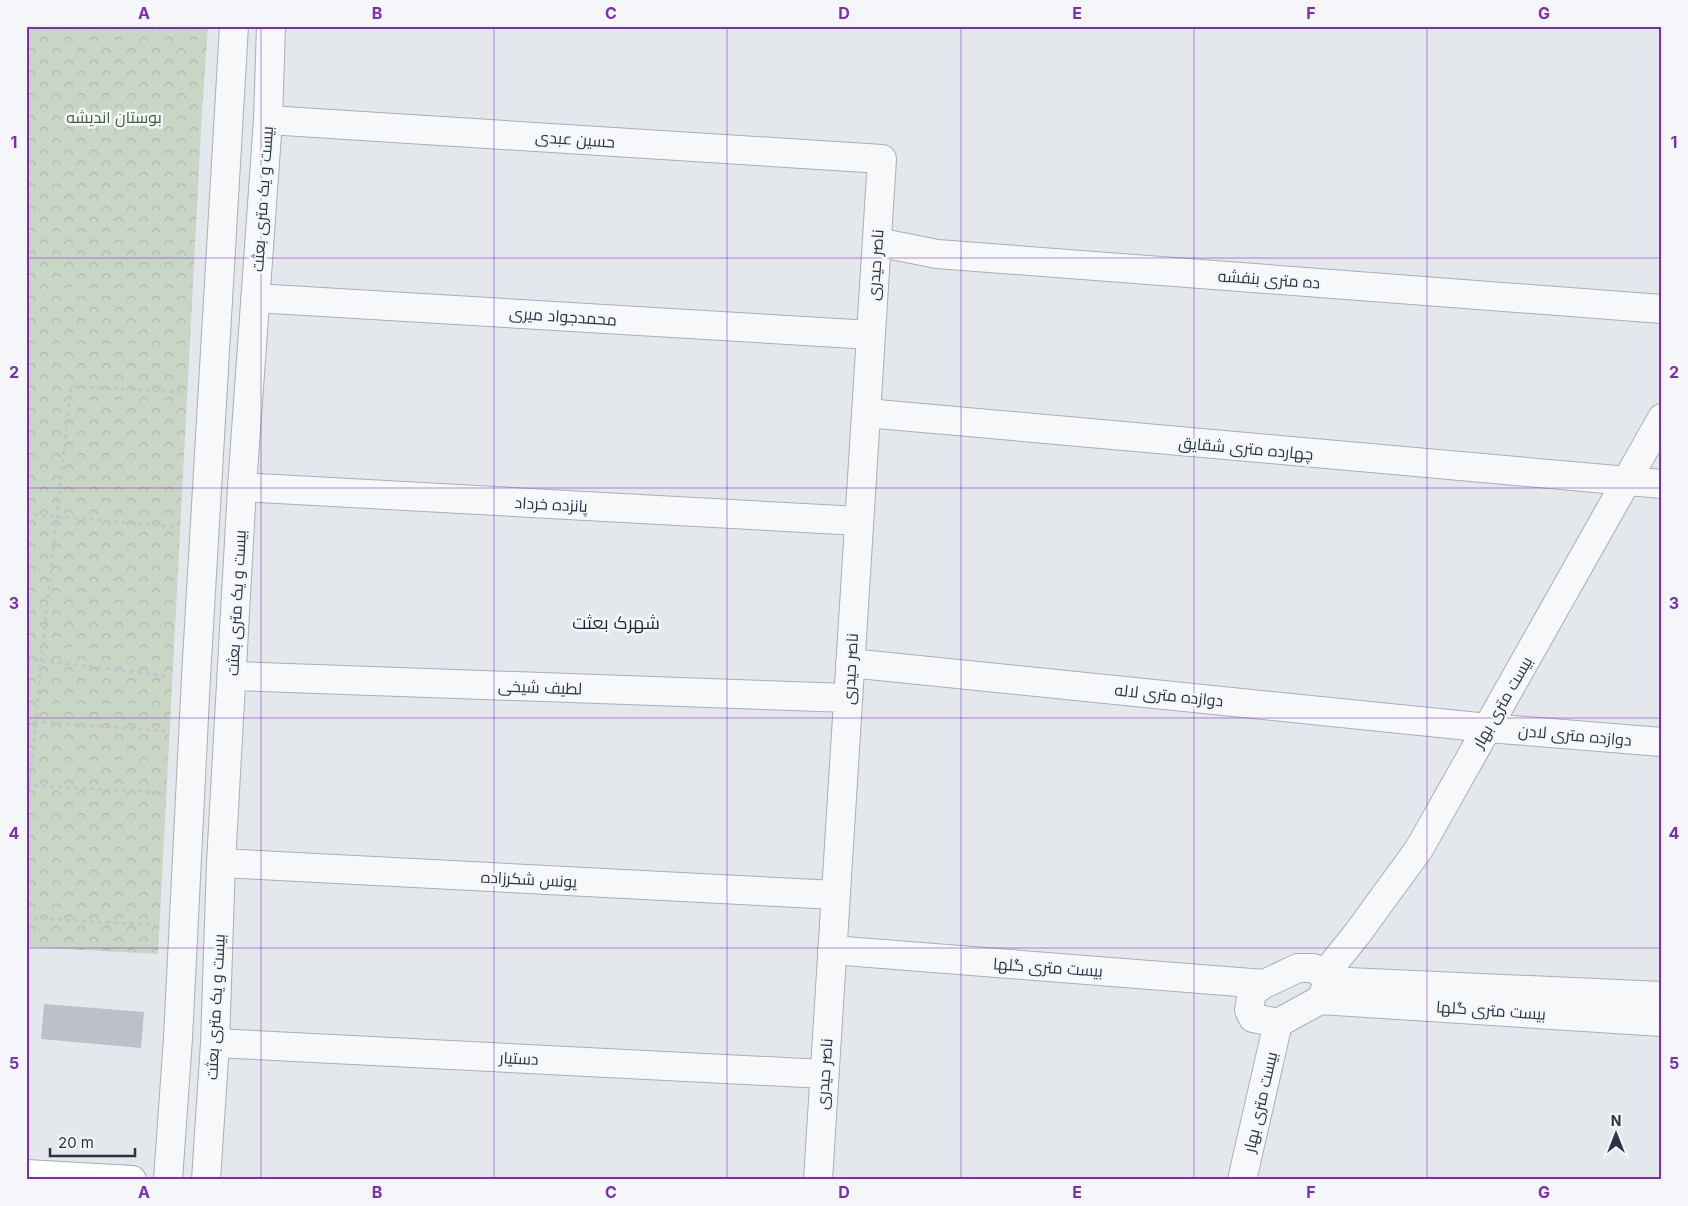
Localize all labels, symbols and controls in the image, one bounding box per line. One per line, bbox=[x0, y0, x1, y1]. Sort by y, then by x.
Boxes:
text: A bbox=[138, 3, 150, 23]
text: B bbox=[372, 3, 382, 23]
text: C bbox=[605, 3, 617, 23]
text: D bbox=[838, 3, 850, 23]
text: E bbox=[1072, 3, 1082, 23]
text: F bbox=[1306, 3, 1316, 23]
text: G bbox=[1538, 3, 1550, 23]
park label: بوستان اندیشه bbox=[66, 107, 162, 128]
street label: بیست و یک متری بعثت bbox=[247, 125, 278, 273]
street label: حسین عبدی bbox=[534, 126, 616, 153]
text: 1 bbox=[11, 132, 17, 152]
text: 1 bbox=[1671, 132, 1677, 152]
street label: ناصر حیدری bbox=[863, 229, 888, 301]
street label: ده متری بنفشه bbox=[1217, 265, 1321, 294]
street label: محمدجواد میری bbox=[508, 302, 618, 331]
text: 2 bbox=[9, 362, 19, 382]
text: 2 bbox=[1669, 362, 1679, 382]
street label: چهارده متری شقایق bbox=[1178, 432, 1314, 466]
street label: پانزده خرداد bbox=[514, 492, 589, 518]
street label: بیست و یک متری بعثت bbox=[222, 529, 251, 677]
text: 3 bbox=[9, 593, 19, 613]
text: 3 bbox=[1669, 593, 1679, 613]
district label: شهرک بعثت bbox=[572, 612, 660, 634]
street label: ناصر حیدری bbox=[838, 633, 863, 705]
street label: بیست متری بهار bbox=[1467, 653, 1537, 753]
street label: لطیف شیخی bbox=[498, 676, 582, 699]
street label: دوازده متری لاله bbox=[1114, 679, 1224, 712]
street label: دوازده متری لادن bbox=[1517, 720, 1633, 751]
text: 4 bbox=[9, 823, 20, 843]
text: 4 bbox=[1669, 823, 1680, 843]
street label: یونس شکرزاده bbox=[480, 866, 578, 893]
street label: بیست و یک متری بعثت bbox=[201, 933, 230, 1081]
street label: بیست متری گلها bbox=[992, 953, 1104, 982]
street label: بیست متری گلها bbox=[1435, 996, 1547, 1025]
street label: ناصر حیدری bbox=[812, 1038, 837, 1110]
street label: دستیار bbox=[498, 1047, 539, 1069]
street label: بیست متری بهار bbox=[1238, 1050, 1282, 1155]
text: 5 bbox=[9, 1053, 19, 1073]
text: 5 bbox=[1669, 1053, 1679, 1073]
north arrow bbox=[1590, 1108, 1640, 1158]
text: N bbox=[1611, 1112, 1621, 1129]
scale bar bbox=[50, 1126, 135, 1158]
text: 20 m bbox=[58, 1133, 94, 1152]
text: A bbox=[138, 1182, 150, 1202]
text: B bbox=[372, 1182, 382, 1202]
text: C bbox=[605, 1182, 617, 1202]
text: D bbox=[838, 1182, 850, 1202]
text: E bbox=[1072, 1182, 1082, 1202]
text: F bbox=[1306, 1182, 1316, 1202]
text: G bbox=[1538, 1182, 1550, 1202]

